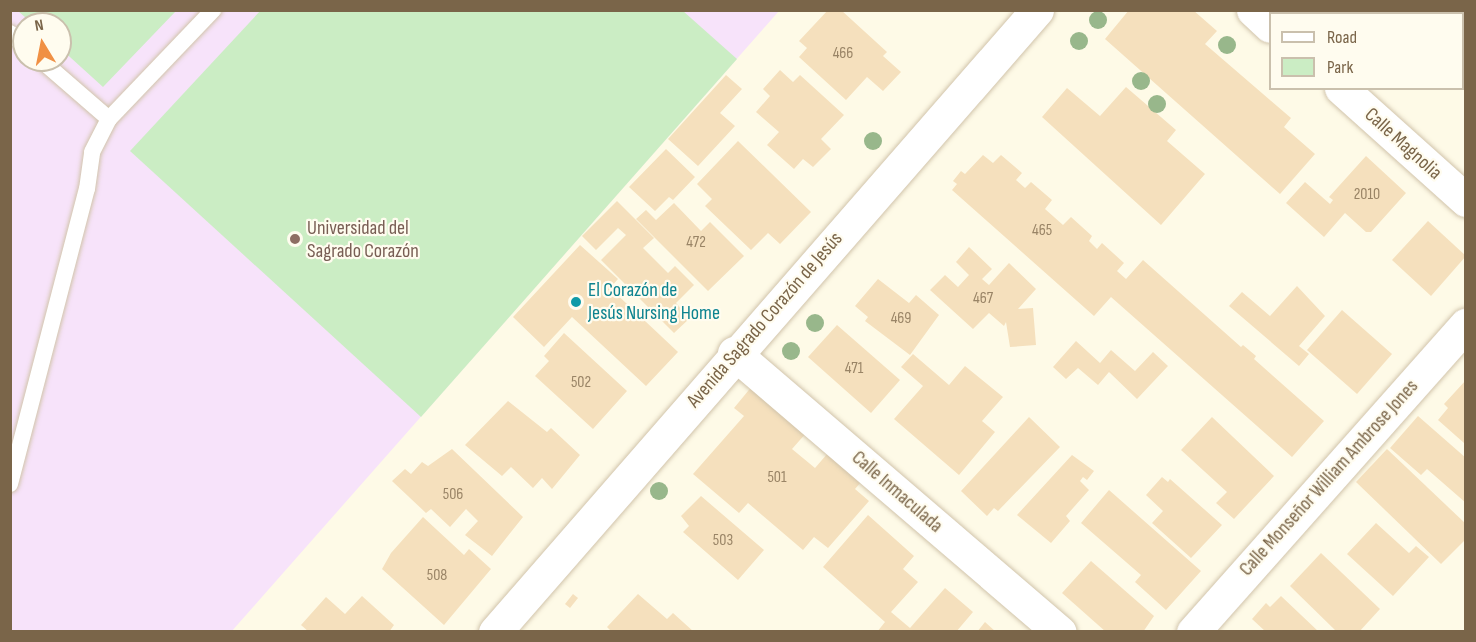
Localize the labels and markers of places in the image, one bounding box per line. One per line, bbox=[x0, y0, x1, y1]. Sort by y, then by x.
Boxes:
place label: Universidad del Sagrado Corazón bbox=[307, 216, 419, 263]
marker: Universidad del Sagrado Corazón bbox=[288, 232, 302, 246]
place label: El Corazón de Jesús Nursing Home bbox=[588, 278, 720, 325]
marker: El Corazón de Jesús Nursing Home bbox=[569, 295, 583, 309]

